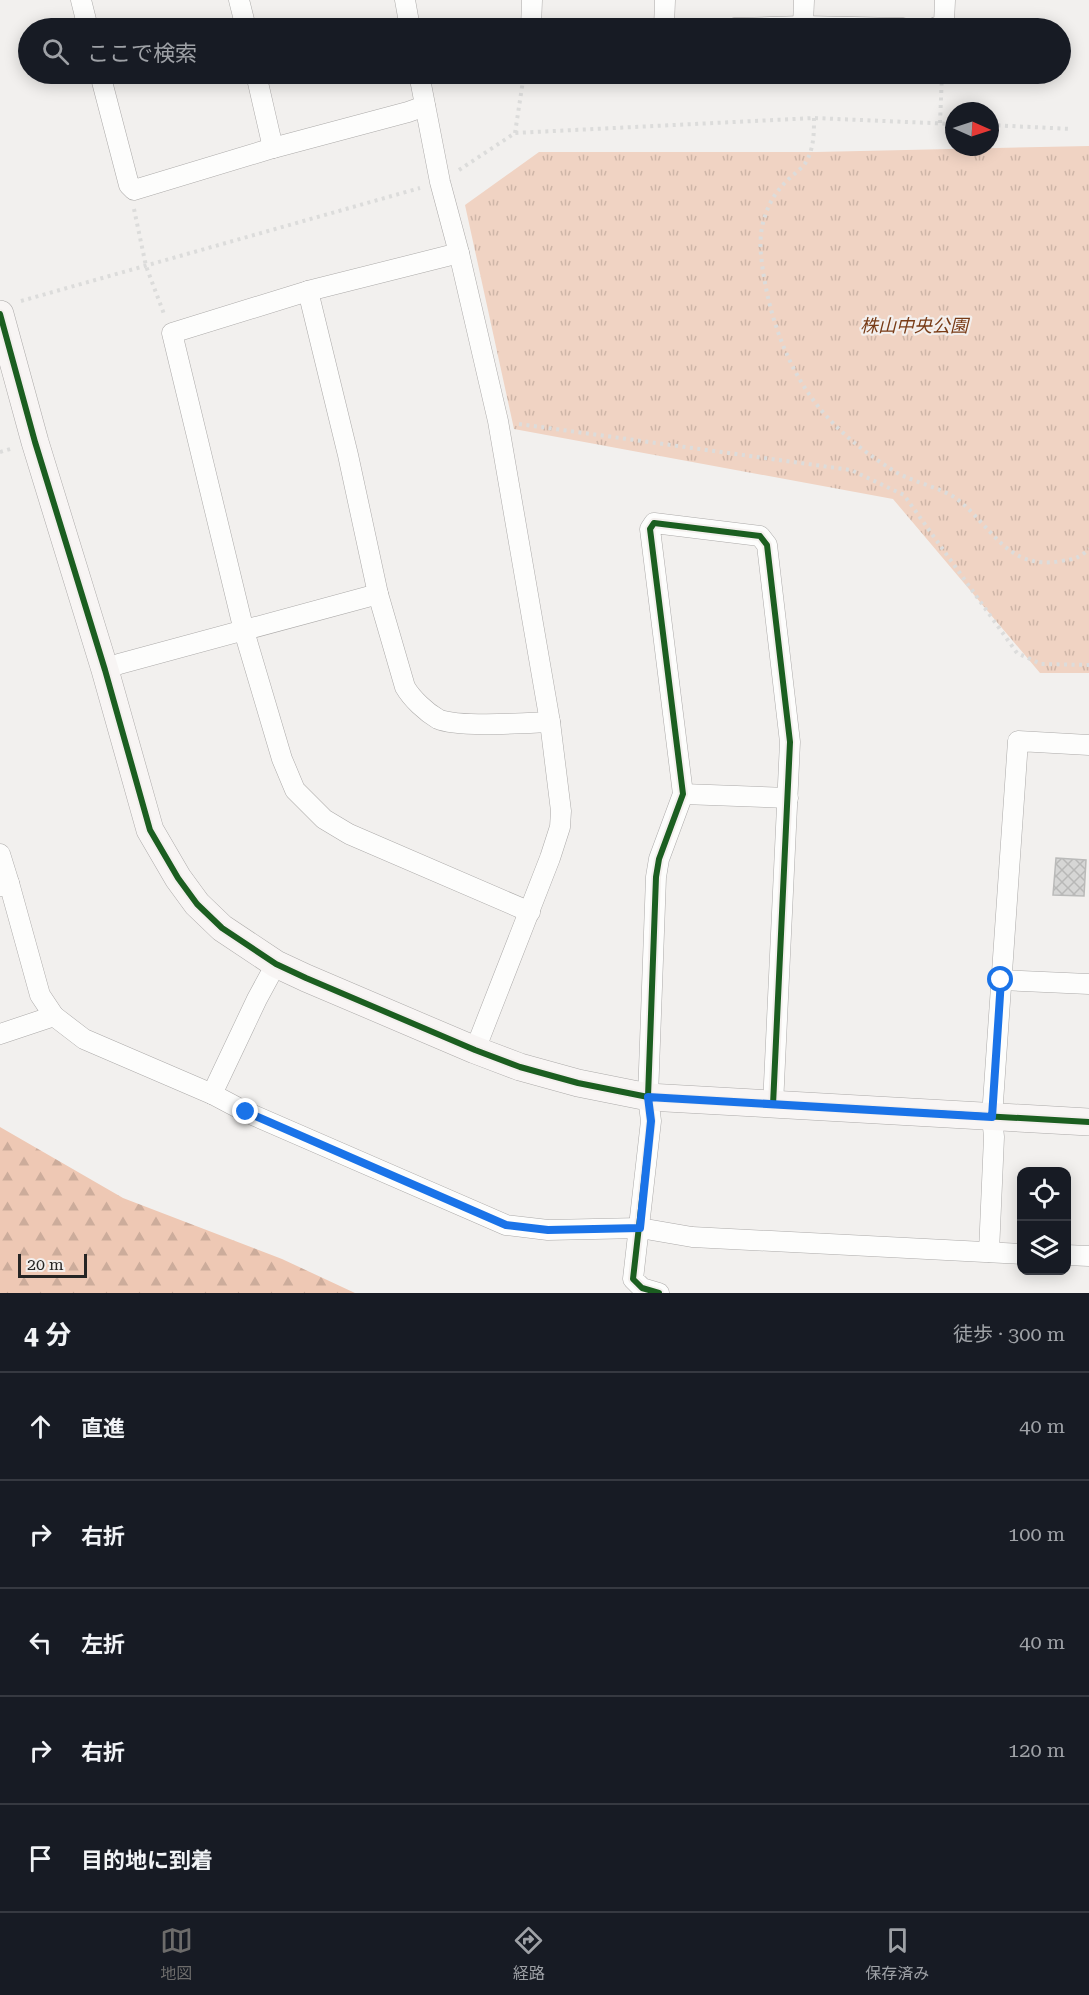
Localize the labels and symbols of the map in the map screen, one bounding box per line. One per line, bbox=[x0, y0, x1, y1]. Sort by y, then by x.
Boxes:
north arrow bbox=[945, 102, 999, 156]
park label: 株山中央公園 bbox=[860, 315, 971, 336]
route start bbox=[987, 966, 1013, 992]
route end bbox=[232, 1098, 258, 1124]
scale bar bbox=[18, 1251, 87, 1278]

